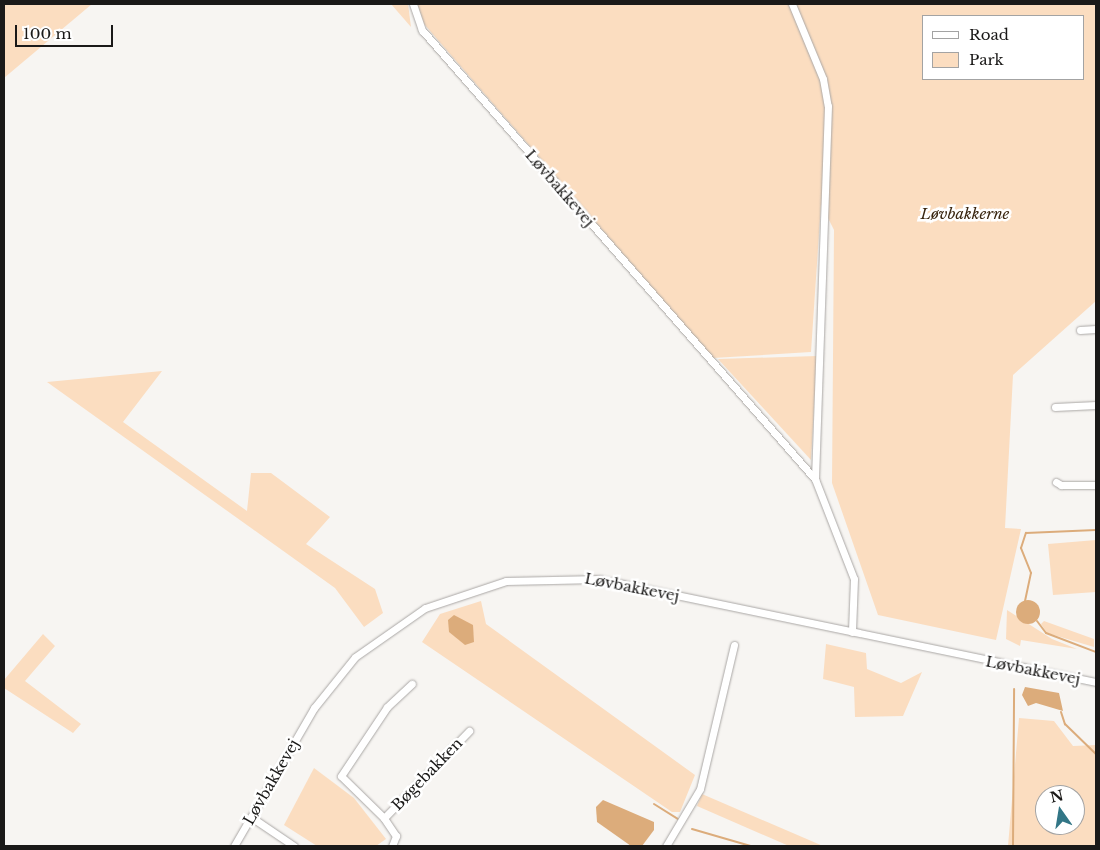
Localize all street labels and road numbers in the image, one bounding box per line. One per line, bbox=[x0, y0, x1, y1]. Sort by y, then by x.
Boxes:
street label: Løvbakkevej bbox=[522, 146, 598, 230]
street label: Løvbakkevej bbox=[583, 569, 681, 605]
street label: Løvbakkevej bbox=[984, 652, 1082, 688]
street label: Bøgebakken bbox=[388, 734, 466, 814]
street label: Løvbakkevej bbox=[239, 736, 303, 828]

